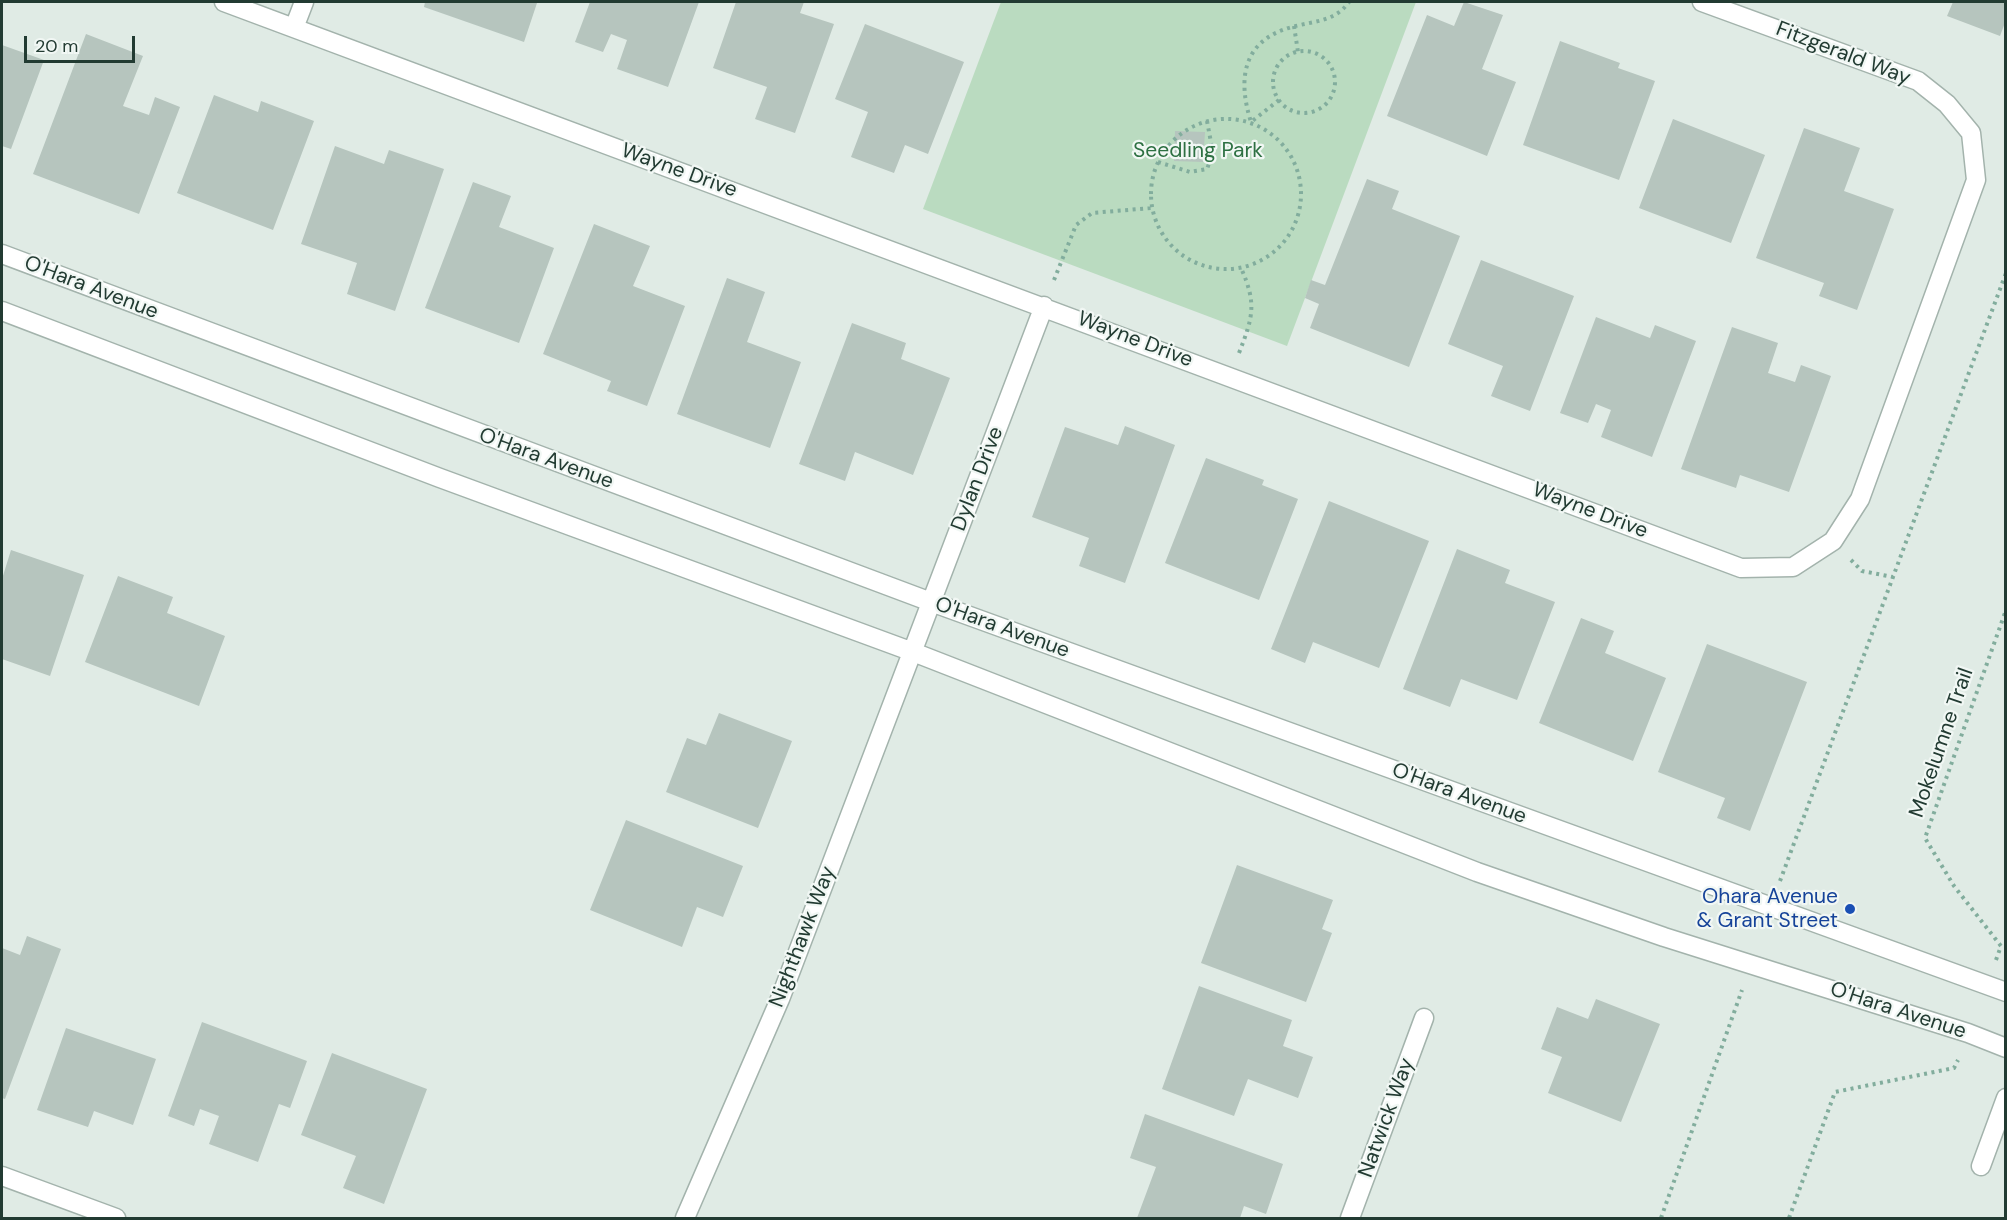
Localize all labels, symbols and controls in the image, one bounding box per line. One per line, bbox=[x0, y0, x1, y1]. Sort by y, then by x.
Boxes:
street label: Fitzgerald Way bbox=[1772, 17, 1914, 91]
scale bar bbox=[27, 24, 138, 62]
text: 20 m bbox=[35, 34, 78, 58]
street label: Wayne Drive bbox=[618, 138, 740, 204]
park label: Seedling Park bbox=[1133, 138, 1263, 164]
street label: O'Hara Avenue bbox=[20, 251, 162, 325]
street label: Wayne Drive bbox=[1074, 306, 1196, 374]
street label: O'Hara Avenue bbox=[475, 423, 617, 495]
street label: Dylan Drive bbox=[947, 423, 1009, 535]
street label: Wayne Drive bbox=[1529, 477, 1651, 545]
street label: O'Hara Avenue bbox=[931, 592, 1073, 664]
street label: Mokelumne Trail bbox=[1905, 665, 1979, 821]
street label: O'Hara Avenue bbox=[1388, 758, 1530, 830]
street label: Nighthawk Way bbox=[765, 863, 841, 1011]
place label: Ohara Avenue & Grant Street bbox=[1697, 884, 1838, 934]
marker: Ohara Avenue & Grant Street bbox=[1843, 902, 1857, 916]
street label: O'Hara Avenue bbox=[1827, 977, 1969, 1045]
street label: Natwick Way bbox=[1354, 1055, 1420, 1181]

